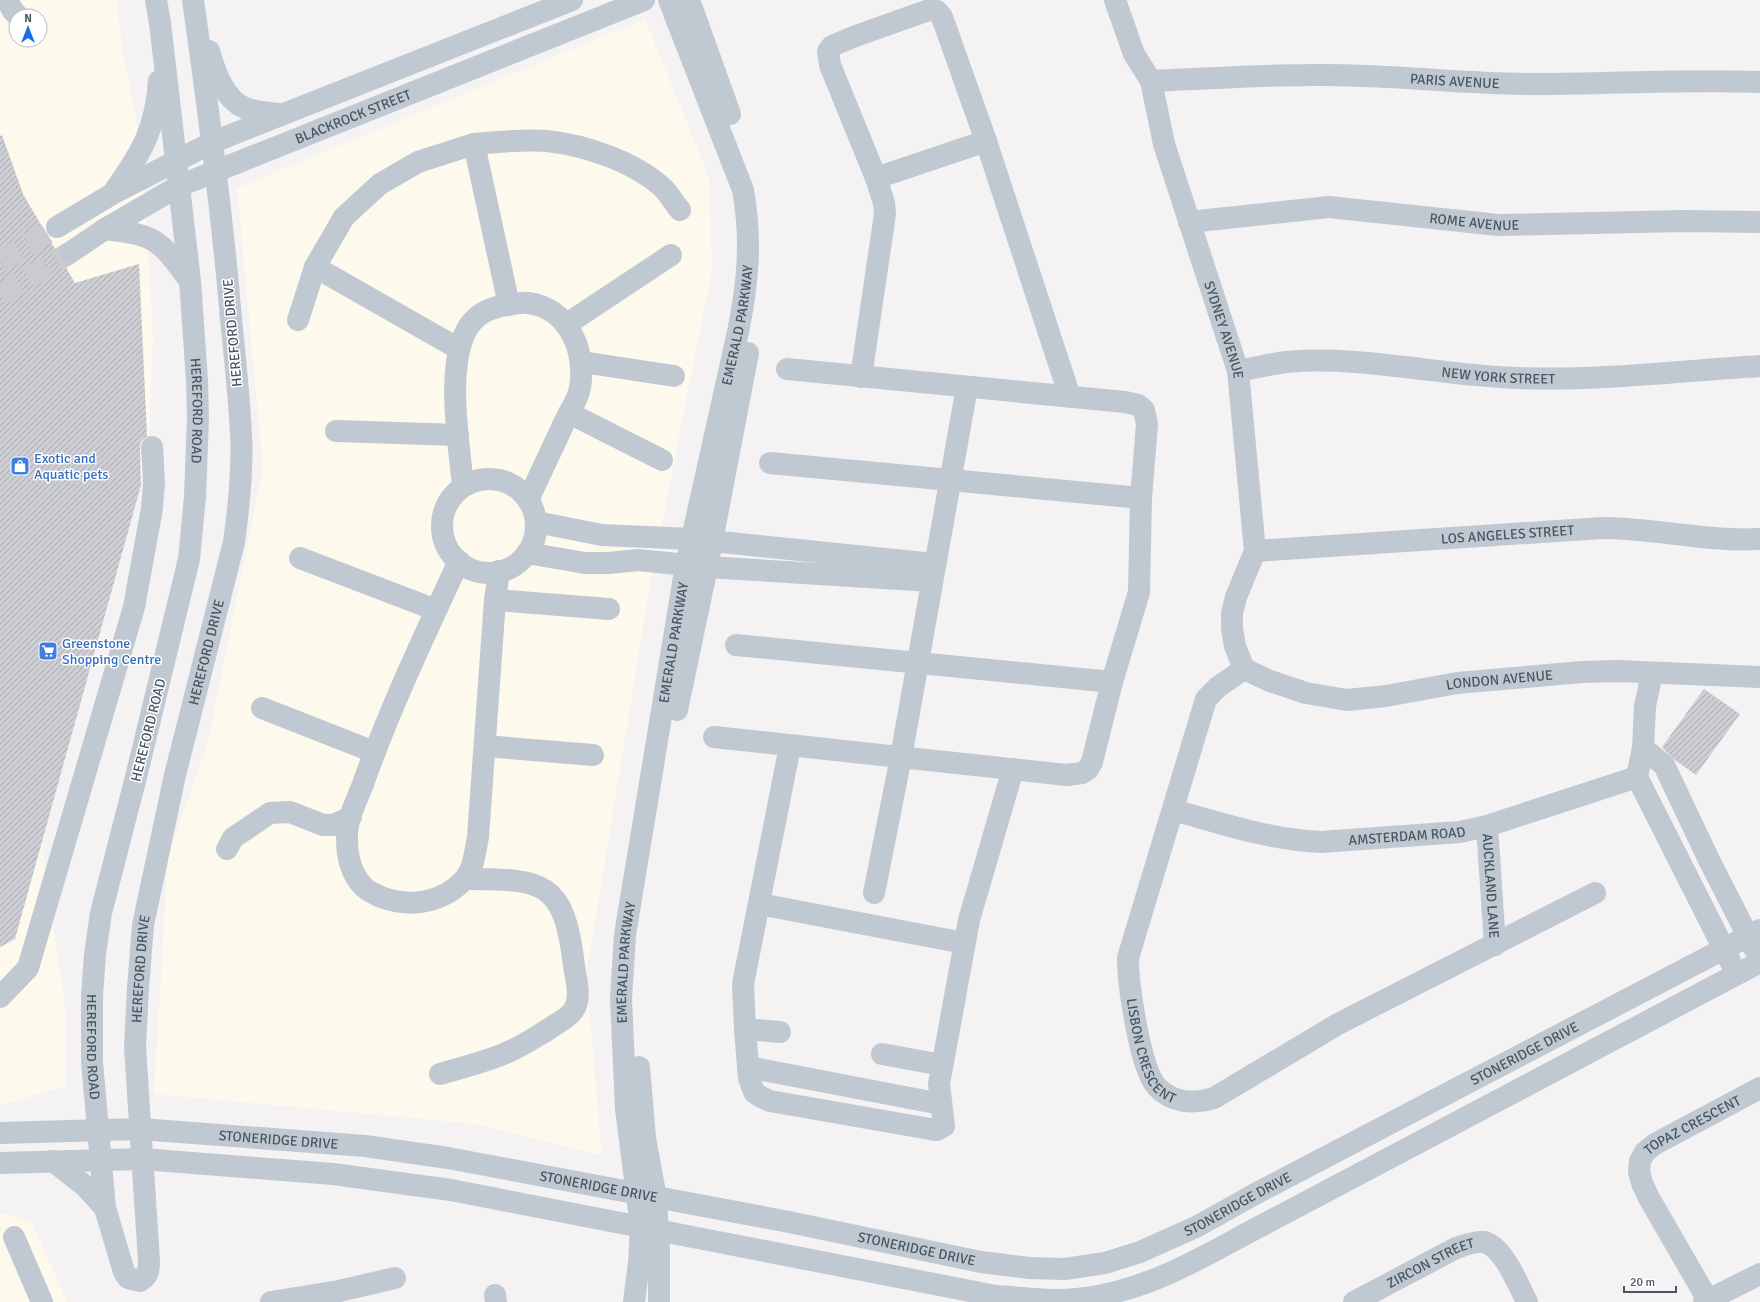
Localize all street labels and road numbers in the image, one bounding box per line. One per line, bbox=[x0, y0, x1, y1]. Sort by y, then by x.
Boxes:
street label: PARIS AVENUE bbox=[1409, 70, 1500, 92]
street label: BLACKROCK STREET bbox=[293, 86, 414, 148]
street label: ROME AVENUE bbox=[1428, 210, 1520, 234]
street label: EMERALD PARKWAY bbox=[718, 264, 756, 387]
street label: HEREFORD DRIVE bbox=[219, 278, 246, 388]
street label: SYDNEY AVENUE bbox=[1200, 279, 1247, 380]
street label: HEREFORD ROAD bbox=[186, 357, 206, 464]
street label: NEW YORK STREET bbox=[1441, 364, 1555, 388]
street label: LOS ANGELES STREET bbox=[1440, 522, 1575, 548]
street label: EMERALD PARKWAY bbox=[655, 581, 692, 704]
street label: HEREFORD DRIVE bbox=[185, 598, 228, 707]
street label: LONDON AVENUE bbox=[1445, 667, 1554, 694]
street label: HEREFORD ROAD bbox=[127, 677, 170, 783]
street label: AMSTERDAM ROAD bbox=[1348, 823, 1467, 849]
street label: AUCKLAND LANE bbox=[1479, 833, 1503, 939]
street label: EMERALD PARKWAY bbox=[613, 901, 639, 1024]
street label: HEREFORD DRIVE bbox=[128, 913, 154, 1023]
street label: HEREFORD ROAD bbox=[83, 994, 103, 1100]
street label: LISBON CRESCENT bbox=[1123, 997, 1178, 1107]
street label: STONERIDGE DRIVE bbox=[1468, 1018, 1582, 1089]
street label: TOPAZ CRESCENT bbox=[1641, 1092, 1744, 1159]
street label: STONERIDGE DRIVE bbox=[218, 1127, 339, 1153]
street label: STONERIDGE DRIVE bbox=[538, 1167, 659, 1206]
street label: STONERIDGE DRIVE bbox=[1181, 1168, 1295, 1240]
street label: STONERIDGE DRIVE bbox=[856, 1229, 977, 1270]
street label: ZIRCON STREET bbox=[1384, 1235, 1476, 1292]

